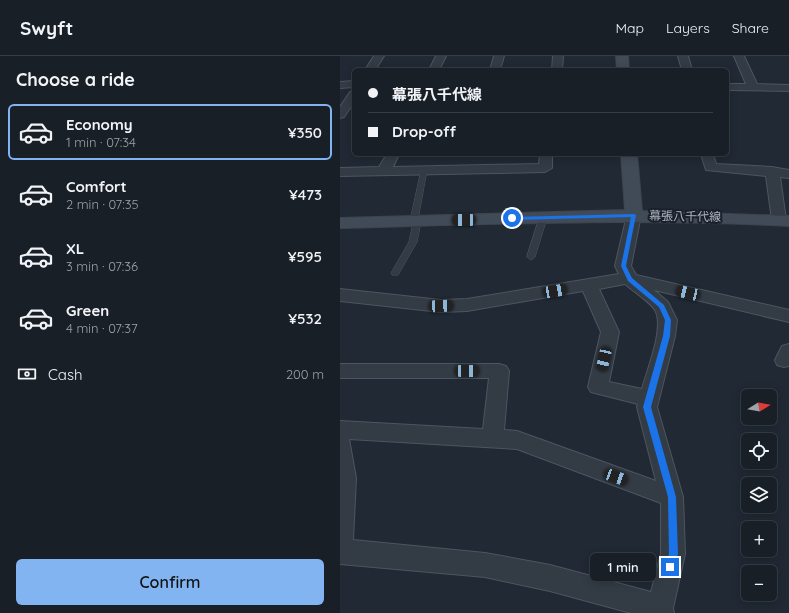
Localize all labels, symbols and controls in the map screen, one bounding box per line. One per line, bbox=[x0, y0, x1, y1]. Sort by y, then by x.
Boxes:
text: Swyft bbox=[20, 16, 73, 40]
text: Map bbox=[615, 19, 644, 37]
text: Layers bbox=[666, 19, 710, 37]
text: Share bbox=[732, 19, 769, 37]
text: Choose a ride bbox=[16, 68, 135, 91]
text: 幕張八千代線 bbox=[392, 85, 482, 104]
icon: car bbox=[18, 114, 54, 150]
text: Economy bbox=[66, 115, 133, 134]
text: Drop-off bbox=[392, 122, 456, 141]
text: ¥350 bbox=[288, 123, 322, 142]
text: 1 min · 07:34 bbox=[66, 134, 136, 150]
icon: car bbox=[18, 176, 54, 212]
text: Comfort bbox=[66, 177, 127, 196]
text: ¥473 bbox=[289, 185, 322, 204]
text: 2 min · 07:35 bbox=[66, 196, 139, 212]
street label: 幕張八千代線 bbox=[649, 208, 721, 224]
route start bbox=[503, 209, 521, 227]
car bbox=[452, 214, 476, 226]
icon: car bbox=[18, 238, 54, 274]
text: XL bbox=[66, 239, 84, 258]
text: ¥595 bbox=[288, 247, 322, 266]
text: 3 min · 07:36 bbox=[66, 258, 138, 274]
car bbox=[542, 283, 568, 299]
car bbox=[675, 284, 701, 302]
icon: car bbox=[18, 300, 54, 336]
car bbox=[429, 300, 453, 312]
text: Green bbox=[66, 301, 109, 320]
text: ¥532 bbox=[288, 309, 322, 328]
text: 4 min · 07:37 bbox=[66, 320, 138, 336]
car bbox=[595, 346, 613, 372]
icon: cash bbox=[16, 363, 38, 385]
text: Cash bbox=[48, 365, 82, 384]
car bbox=[455, 365, 479, 377]
text: 200 m bbox=[286, 366, 324, 382]
north arrow bbox=[741, 389, 777, 425]
map controls bbox=[741, 389, 777, 601]
button: locate bbox=[741, 433, 777, 469]
car bbox=[603, 467, 629, 487]
button: layers bbox=[741, 477, 777, 513]
button: + bbox=[741, 521, 777, 557]
callout: 1 min bbox=[590, 553, 656, 581]
route end bbox=[661, 558, 679, 576]
button: Confirm bbox=[16, 559, 324, 605]
text: 1 min bbox=[607, 559, 639, 575]
button: − bbox=[741, 565, 777, 601]

